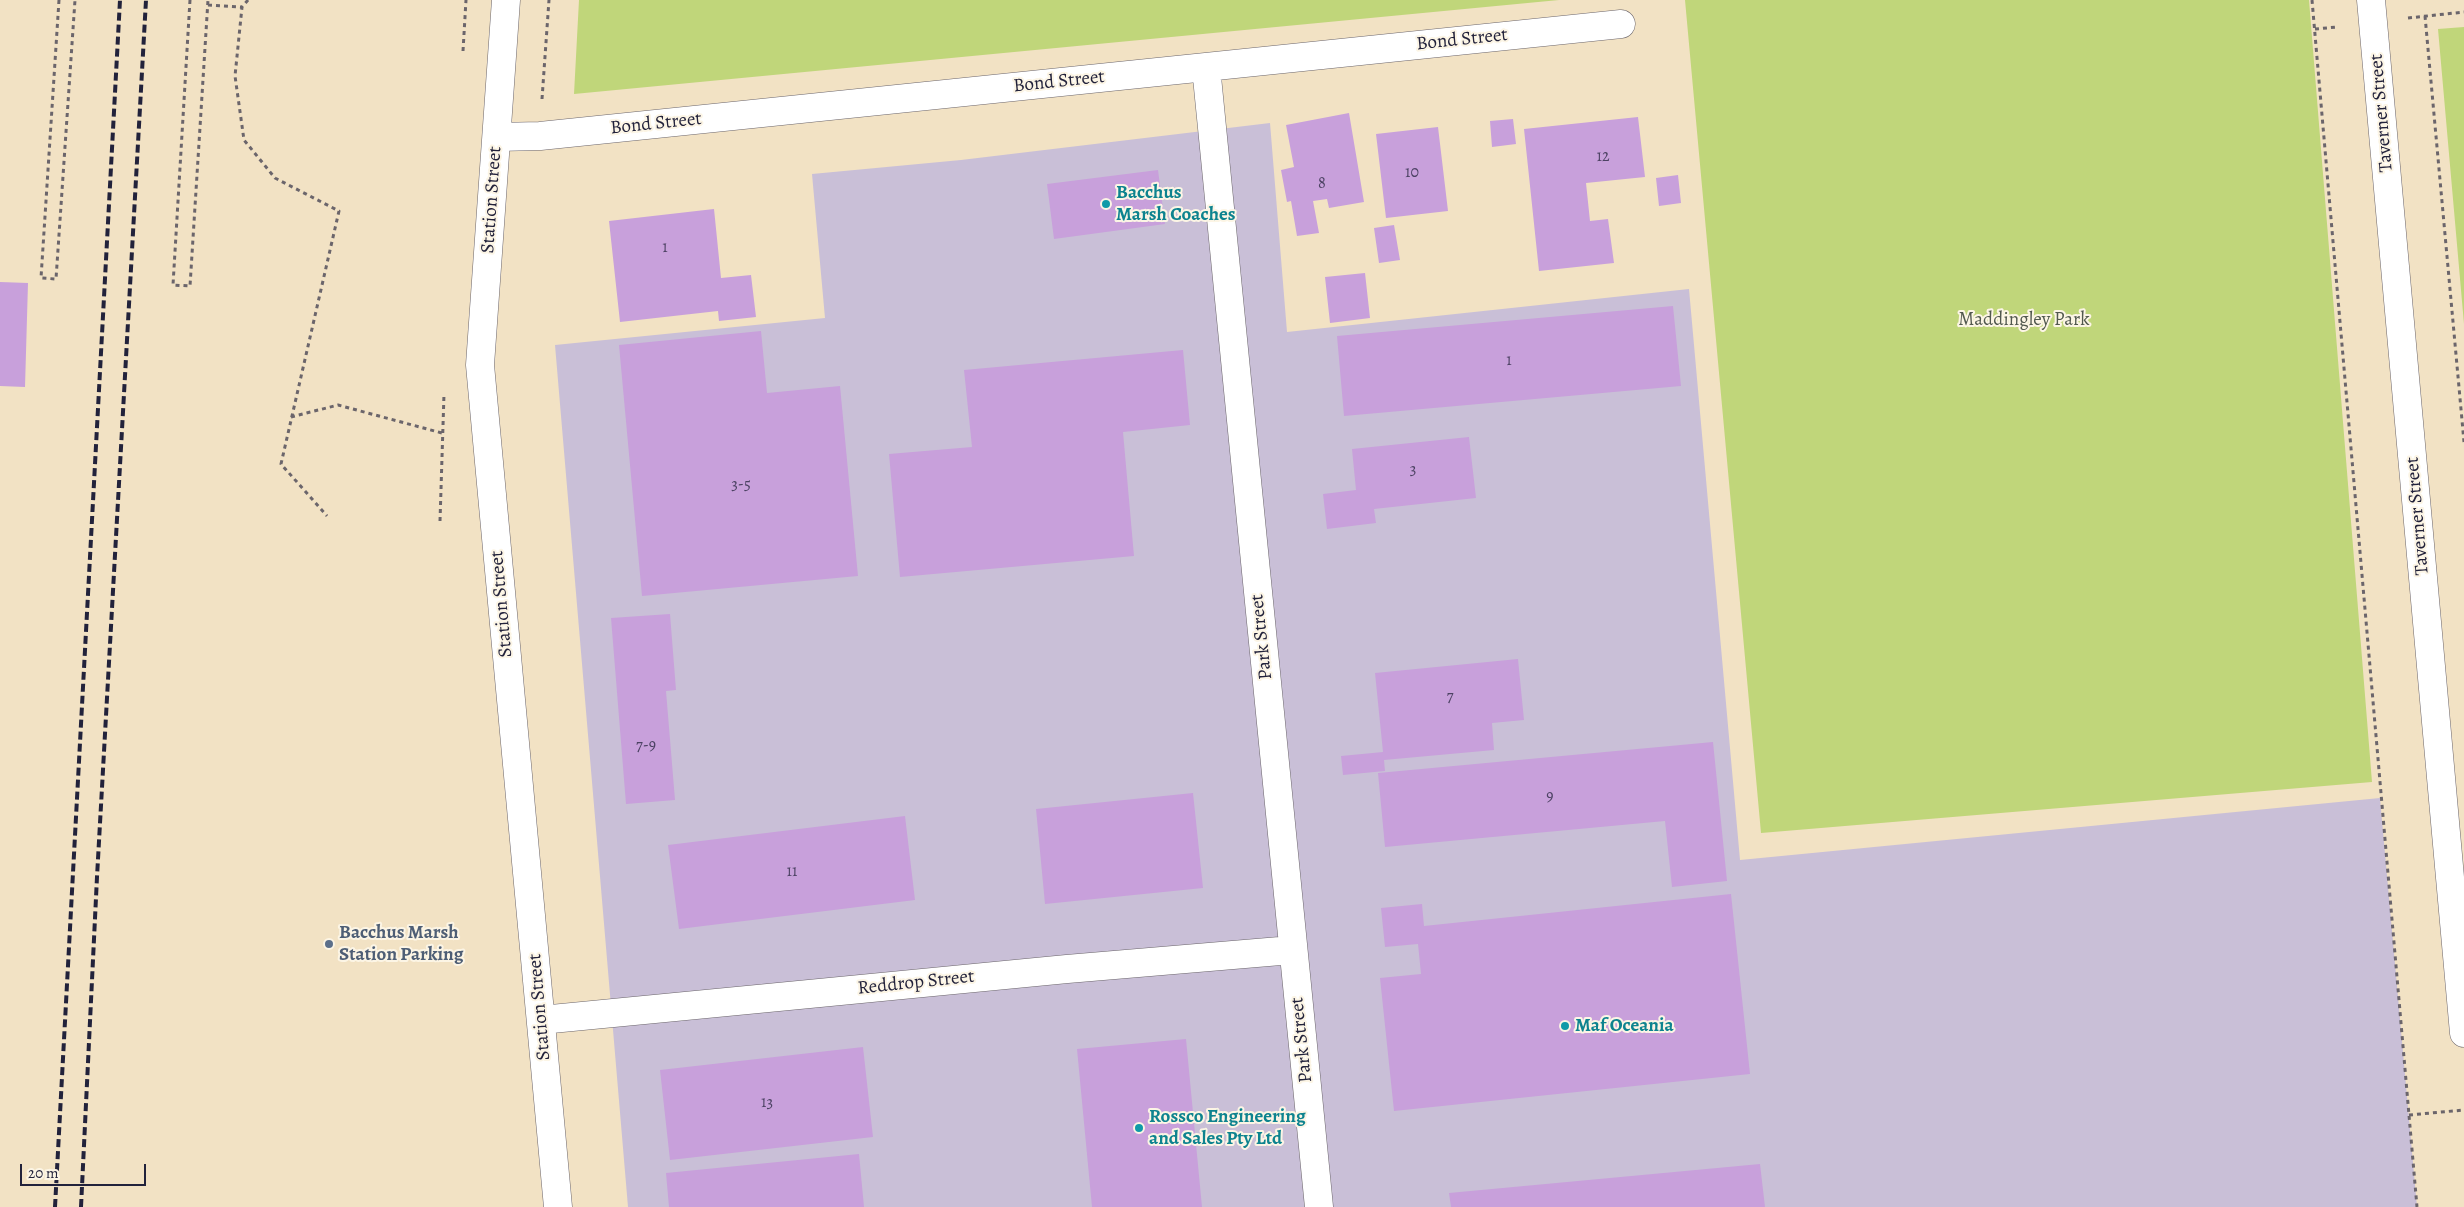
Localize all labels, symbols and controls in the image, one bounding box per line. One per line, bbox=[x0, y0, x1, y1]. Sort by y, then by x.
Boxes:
street label: Bond Street bbox=[1415, 24, 1509, 56]
street label: Taverner Street bbox=[2365, 53, 2399, 173]
street label: Bond Street bbox=[1012, 66, 1106, 98]
street label: Bond Street bbox=[609, 108, 703, 140]
street label: Station Street bbox=[477, 146, 507, 254]
house number: 12 bbox=[1596, 147, 1610, 167]
house number: 10 bbox=[1405, 163, 1419, 183]
house number: 8 bbox=[1318, 174, 1326, 194]
place label: Bacchus Marsh Coaches bbox=[1116, 182, 1235, 226]
marker: Bacchus Marsh Coaches bbox=[1100, 198, 1112, 210]
house number: 1 bbox=[662, 238, 668, 258]
park label: Maddingley Park bbox=[1958, 309, 2090, 331]
house number: 1 bbox=[1506, 351, 1512, 371]
street label: Taverner Street bbox=[2401, 456, 2435, 576]
house number: 3 bbox=[1410, 460, 1416, 480]
house number: 3-5 bbox=[731, 475, 751, 495]
street label: Station Street bbox=[486, 550, 518, 658]
street label: Park Street bbox=[1246, 593, 1278, 681]
house number: 7 bbox=[1447, 687, 1453, 707]
house number: 7-9 bbox=[636, 736, 656, 756]
house number: 9 bbox=[1546, 787, 1554, 807]
house number: 11 bbox=[787, 862, 797, 882]
place label: Bacchus Marsh Station Parking bbox=[339, 922, 463, 966]
marker: Bacchus Marsh Station Parking bbox=[323, 938, 335, 950]
street label: Station Street bbox=[524, 953, 556, 1061]
street label: Reddrop Street bbox=[857, 966, 975, 1000]
street label: Park Street bbox=[1286, 996, 1318, 1084]
place label: Maf Oceania bbox=[1575, 1015, 1674, 1037]
marker: Maf Oceania bbox=[1559, 1020, 1571, 1032]
house number: 13 bbox=[761, 1093, 773, 1113]
place label: Rossco Engineering and Sales Pty Ltd bbox=[1149, 1106, 1306, 1150]
marker: Rossco Engineering and Sales Pty Ltd bbox=[1133, 1122, 1145, 1134]
scale bar bbox=[22, 1154, 149, 1186]
text: 20 m bbox=[28, 1163, 59, 1183]

